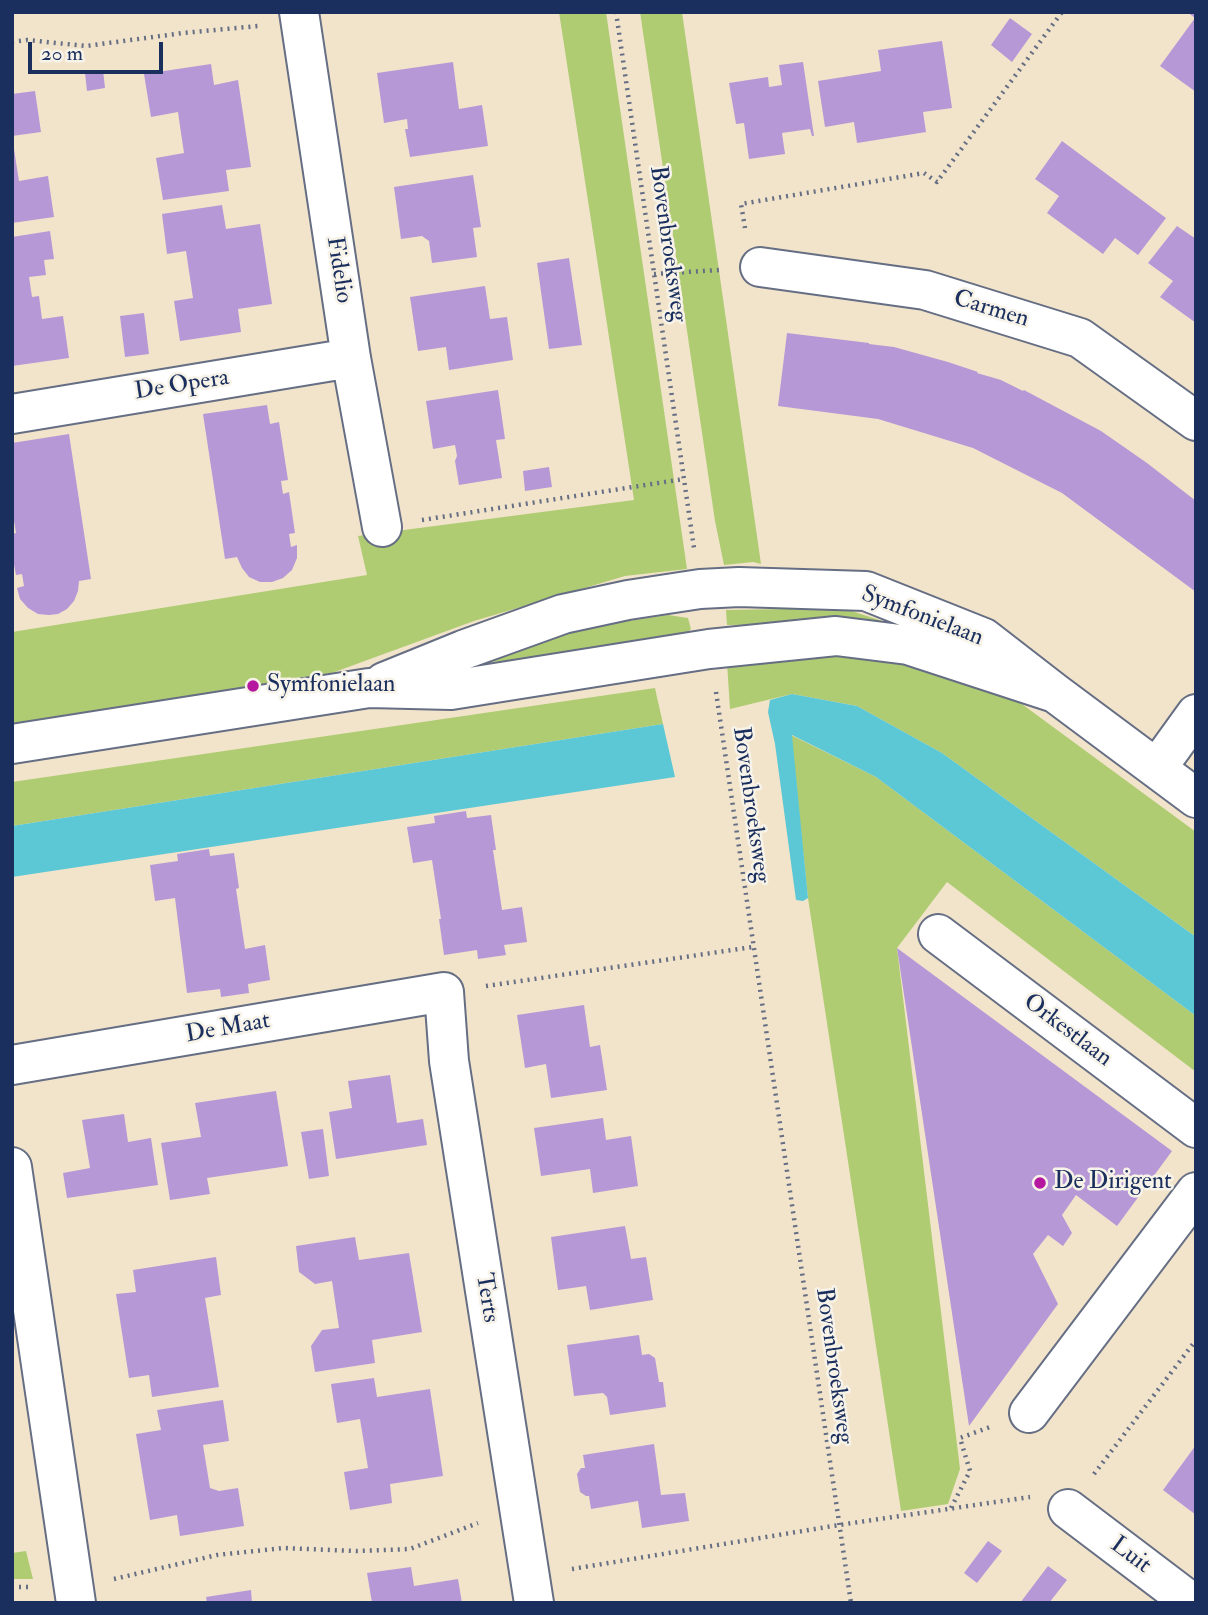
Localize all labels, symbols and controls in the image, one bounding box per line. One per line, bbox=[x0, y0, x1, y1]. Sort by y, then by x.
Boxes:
scale bar bbox=[32, 28, 166, 72]
text: 20 m bbox=[41, 40, 83, 67]
street label: Bovenbroeksweg bbox=[642, 164, 692, 324]
street label: Fidelio bbox=[319, 235, 357, 305]
street label: Carmen bbox=[950, 285, 1032, 335]
street label: De Opera bbox=[133, 364, 231, 408]
street label: Symfonielaan bbox=[857, 581, 987, 653]
place label: Symfonielaan bbox=[267, 672, 395, 700]
marker: Symfonielaan bbox=[245, 678, 261, 694]
street label: Bovenbroeksweg bbox=[725, 725, 775, 885]
street label: Orkestlaan bbox=[1017, 988, 1117, 1074]
street label: De Maat bbox=[184, 1007, 272, 1051]
place label: De Dirigent bbox=[1054, 1169, 1172, 1197]
marker: De Dirigent bbox=[1032, 1175, 1048, 1191]
street label: Terts bbox=[468, 1271, 504, 1325]
street label: Bovenbroeksweg bbox=[808, 1286, 858, 1446]
street label: Luit bbox=[1104, 1531, 1156, 1581]

